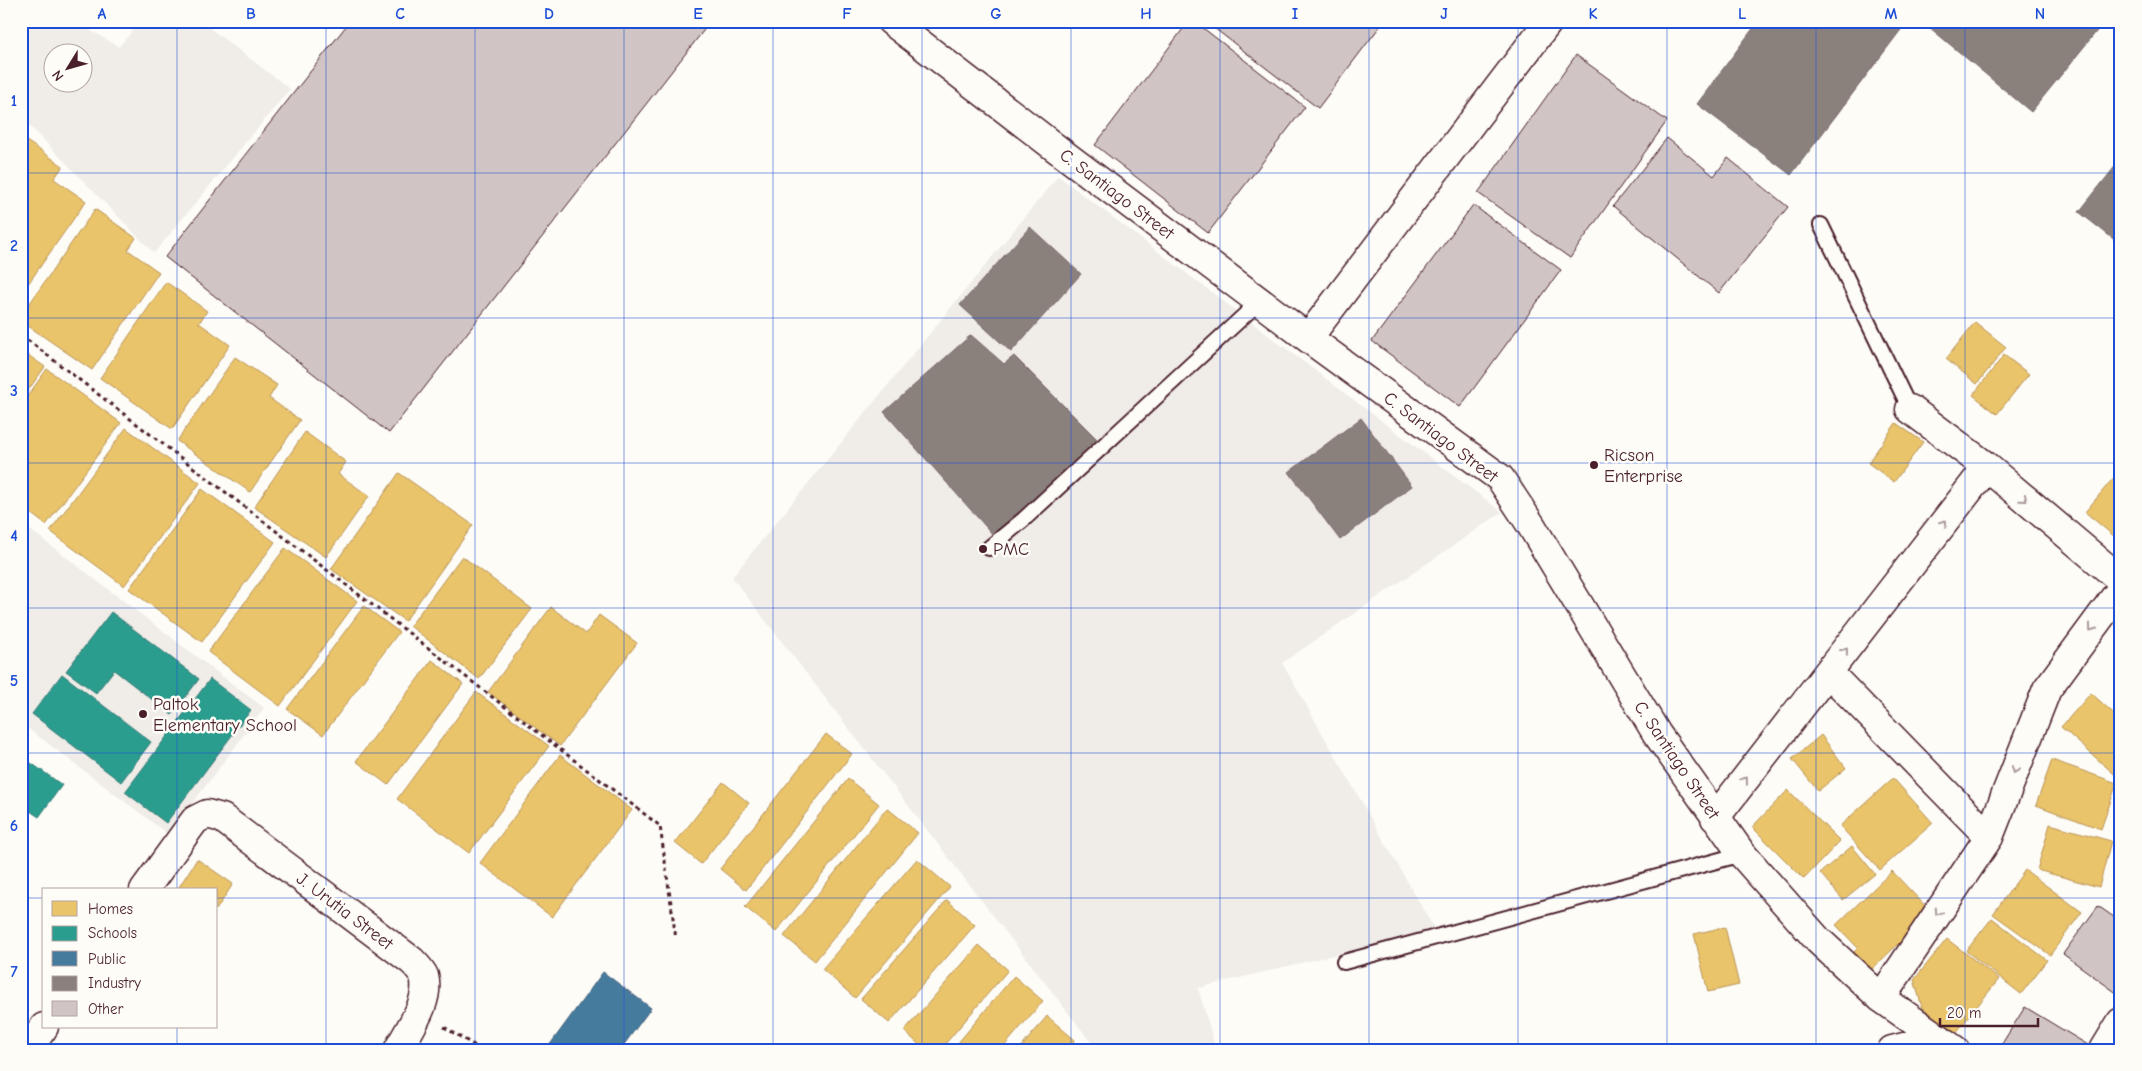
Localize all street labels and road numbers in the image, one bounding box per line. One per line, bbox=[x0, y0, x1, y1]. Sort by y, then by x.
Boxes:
street label: C. Santiago Street bbox=[1055, 145, 1179, 245]
street label: C. Santiago Street bbox=[1379, 388, 1503, 488]
street label: C. Santiago Street bbox=[1629, 697, 1724, 824]
street label: J. Urutia Street bbox=[292, 868, 398, 955]

